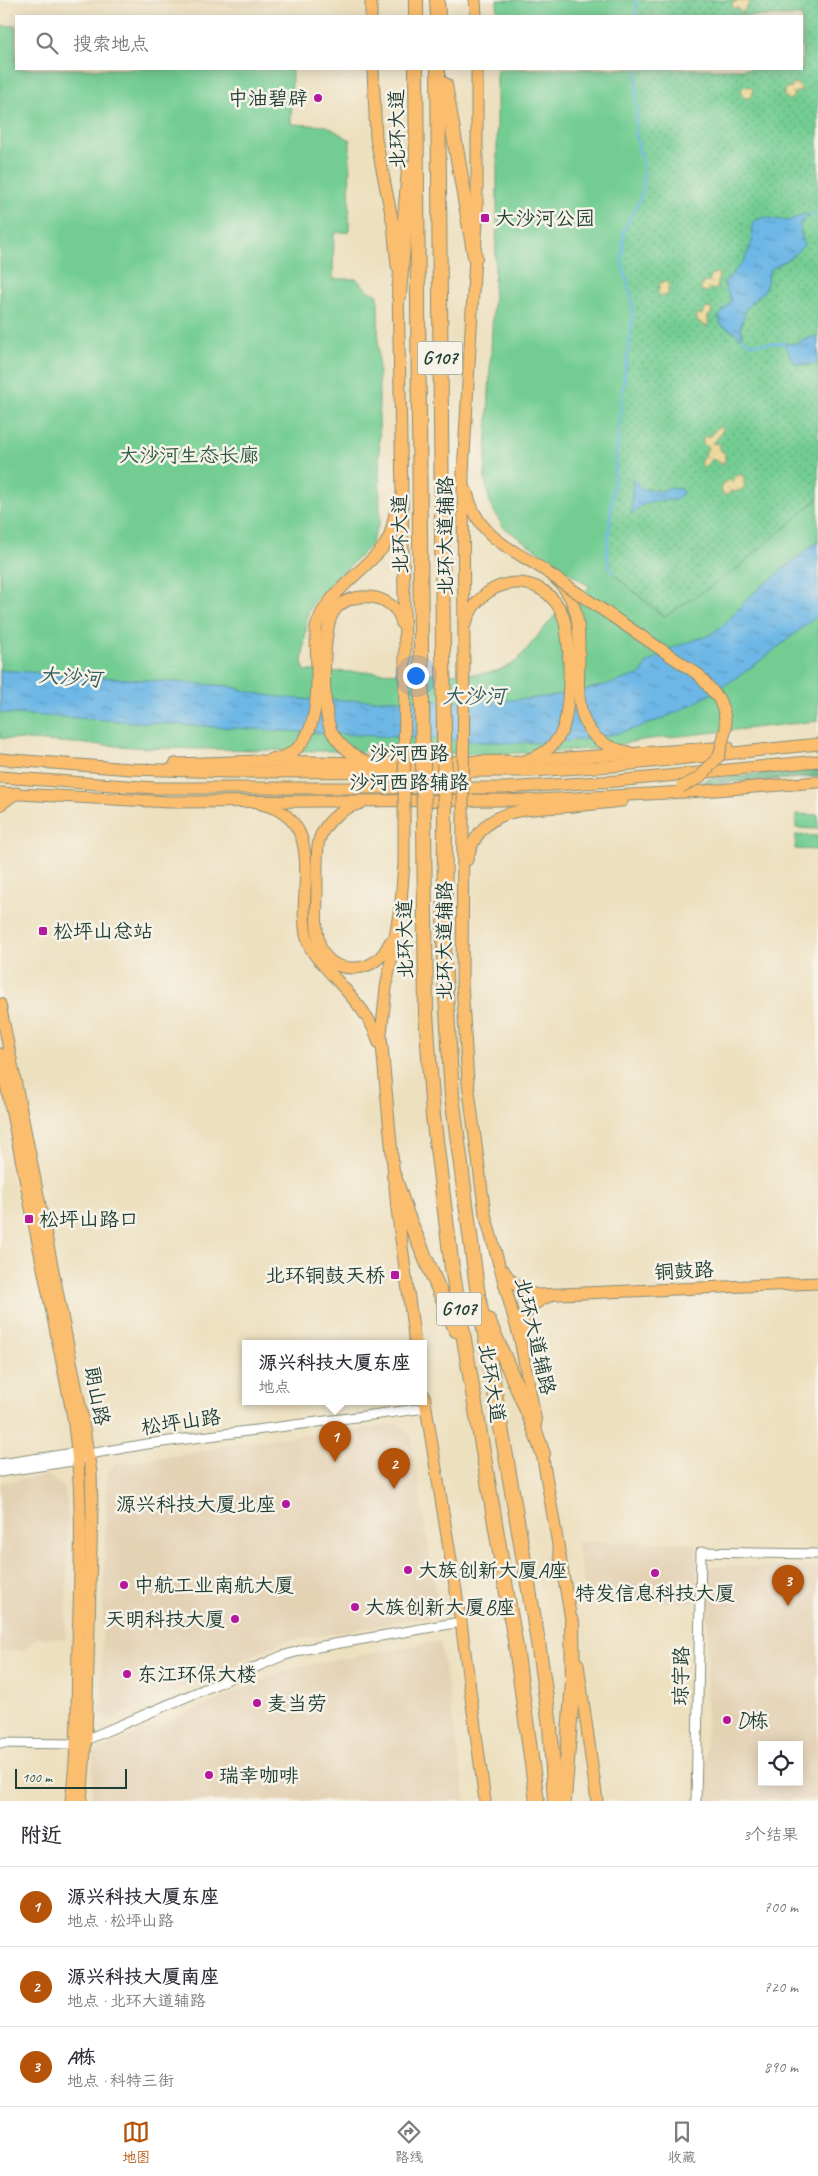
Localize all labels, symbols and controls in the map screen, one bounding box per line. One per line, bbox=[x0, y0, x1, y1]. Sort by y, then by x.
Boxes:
search box bbox=[15, 15, 803, 70]
icon: search bbox=[33, 29, 61, 57]
text: 搜索地点 bbox=[73, 32, 149, 56]
place label: 中油碧辟 bbox=[228, 86, 308, 111]
street label: 北环大道 bbox=[384, 89, 410, 169]
marker: 中油碧辟 bbox=[312, 92, 324, 104]
place label: 大沙河公园 bbox=[495, 206, 595, 231]
marker: 大沙河公园 bbox=[479, 212, 491, 224]
road number: G107 bbox=[418, 342, 462, 374]
park label: 大沙河生态长廊 bbox=[119, 443, 259, 468]
street label: 北环大道辅路 bbox=[433, 475, 458, 596]
street label: 北环大道 bbox=[387, 494, 413, 574]
water label: 大沙河 bbox=[38, 662, 105, 692]
your location bbox=[403, 663, 429, 689]
water label: 大沙河 bbox=[443, 683, 508, 709]
street label: 沙河西路 bbox=[369, 741, 450, 766]
street label: 沙河西路辅路 bbox=[349, 770, 470, 795]
street label: 北环大道辅路 bbox=[432, 880, 457, 1001]
street label: 北环大道 bbox=[392, 899, 418, 979]
place label: 松坪山总站 bbox=[53, 919, 153, 944]
marker: 松坪山总站 bbox=[37, 925, 49, 937]
place label: 松坪山路口 bbox=[39, 1207, 139, 1232]
marker: 松坪山路口 bbox=[23, 1213, 35, 1225]
street label: 铜鼓路 bbox=[653, 1257, 716, 1285]
place label: 北环铜鼓天桥 bbox=[265, 1263, 385, 1288]
marker: 北环铜鼓天桥 bbox=[389, 1269, 401, 1281]
street label: 北环大道辅路 bbox=[509, 1275, 561, 1398]
road number: G107 bbox=[436, 1292, 482, 1326]
popup bbox=[242, 1340, 427, 1405]
street label: 北环大道 bbox=[473, 1342, 511, 1424]
text: 源兴科技大厦东座 bbox=[258, 1351, 411, 1375]
street label: 朗山路 bbox=[79, 1364, 115, 1429]
text: 地点 bbox=[258, 1377, 291, 1397]
street label: 松坪山路 bbox=[140, 1404, 223, 1440]
pin: 1 bbox=[319, 1421, 351, 1462]
pin: 2 bbox=[378, 1448, 410, 1489]
place label: 源兴科技大厦北座 bbox=[116, 1492, 276, 1517]
marker: 源兴科技大厦北座 bbox=[280, 1498, 292, 1510]
place label: 大族创新大厦A座 bbox=[418, 1558, 568, 1583]
marker: 大族创新大厦A座 bbox=[402, 1564, 414, 1576]
pin: 3 bbox=[772, 1565, 804, 1606]
marker: 特发信息科技大厦 bbox=[649, 1567, 661, 1579]
place label: 中航工业南航大厦 bbox=[134, 1573, 294, 1598]
marker: 中航工业南航大厦 bbox=[118, 1579, 130, 1591]
place label: 特发信息科技大厦 bbox=[575, 1581, 735, 1606]
place label: 大族创新大厦B座 bbox=[365, 1595, 515, 1620]
marker: 大族创新大厦B座 bbox=[349, 1601, 361, 1613]
place label: 天明科技大厦 bbox=[105, 1607, 225, 1632]
marker: 天明科技大厦 bbox=[229, 1613, 241, 1625]
street label: 琼宇路 bbox=[668, 1645, 694, 1706]
place label: 东江环保大楼 bbox=[137, 1662, 257, 1687]
marker: 东江环保大楼 bbox=[121, 1668, 133, 1680]
place label: 麦当劳 bbox=[267, 1691, 327, 1716]
marker: 麦当劳 bbox=[251, 1697, 263, 1709]
place label: D栋 bbox=[737, 1708, 769, 1733]
marker: D栋 bbox=[721, 1714, 733, 1726]
map controls bbox=[758, 1741, 803, 1786]
button: locate bbox=[758, 1741, 803, 1786]
place label: 瑞幸咖啡 bbox=[219, 1763, 299, 1788]
scale bar bbox=[15, 1766, 128, 1789]
text: 100 m bbox=[22, 1769, 52, 1786]
marker: 瑞幸咖啡 bbox=[203, 1769, 215, 1781]
text: 附近 bbox=[20, 1822, 62, 1848]
text: 3个结果 bbox=[743, 1825, 798, 1845]
text: 源兴科技大厦东座 bbox=[67, 1885, 219, 1909]
text: 1 bbox=[32, 1897, 40, 1917]
text: 700 m bbox=[764, 1897, 798, 1917]
text: 地点 · 松坪山路 bbox=[67, 1911, 174, 1931]
text: 源兴科技大厦南座 bbox=[67, 1965, 219, 1989]
text: 2 bbox=[32, 1977, 40, 1997]
text: 720 m bbox=[764, 1977, 798, 1997]
text: 地点 · 北环大道辅路 bbox=[67, 1991, 206, 2011]
text: A栋 bbox=[67, 2045, 96, 2069]
text: 3 bbox=[32, 2057, 40, 2077]
text: 890 m bbox=[764, 2057, 798, 2077]
text: 地点 · 科特三街 bbox=[67, 2071, 174, 2091]
tab: 地图 bbox=[122, 2118, 150, 2166]
tab: 路线 bbox=[395, 2118, 423, 2166]
tab: 收藏 bbox=[668, 2118, 696, 2166]

